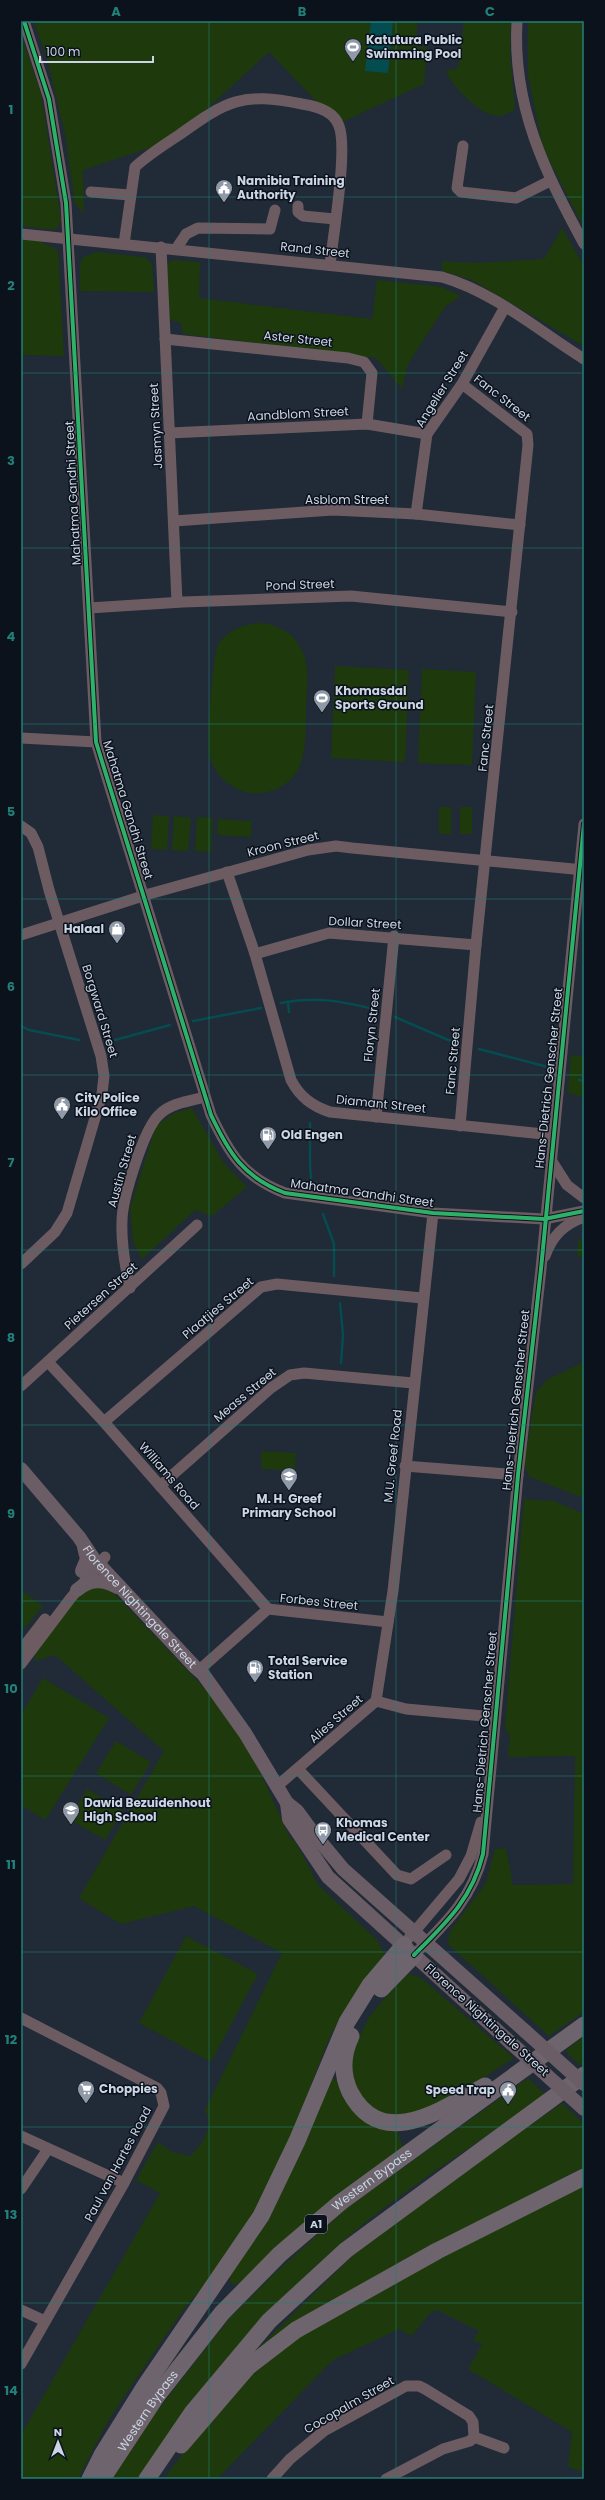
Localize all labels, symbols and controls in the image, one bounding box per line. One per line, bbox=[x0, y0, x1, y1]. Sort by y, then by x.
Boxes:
text: A bbox=[111, 2, 121, 21]
text: B bbox=[298, 2, 307, 21]
text: C bbox=[485, 2, 495, 21]
place label: Katutura Public Swimming Pool bbox=[366, 31, 462, 62]
sports icon: Katutura Public Swimming Pool bbox=[343, 37, 363, 62]
scale bar bbox=[40, 38, 153, 64]
text: 100 m bbox=[46, 43, 80, 60]
text: 1 bbox=[9, 100, 13, 119]
place label: Namibia Training Authority bbox=[237, 172, 345, 203]
public building icon: Namibia Training Authority bbox=[214, 178, 234, 203]
street label: Rand Street bbox=[280, 237, 351, 262]
text: 2 bbox=[7, 276, 15, 295]
street label: Aster Street bbox=[263, 326, 333, 351]
street label: Angelier Street bbox=[411, 347, 472, 430]
street label: Fanc Street bbox=[470, 370, 534, 425]
street label: Jasmyn Street bbox=[145, 383, 166, 469]
street label: Aandblom Street bbox=[247, 402, 349, 425]
street label: Mahatma Gandhi Street bbox=[60, 420, 85, 566]
text: 3 bbox=[7, 451, 15, 470]
street label: Asblom Street bbox=[305, 491, 389, 508]
street label: Pond Street bbox=[265, 575, 335, 594]
text: 4 bbox=[7, 627, 16, 646]
place label: Khomasdal Sports Ground bbox=[335, 682, 424, 713]
sports icon: Khomasdal Sports Ground bbox=[312, 688, 332, 713]
street label: Fanc Street bbox=[474, 704, 497, 772]
street label: Mahatma Gandhi Street bbox=[99, 738, 158, 881]
text: 5 bbox=[7, 802, 15, 821]
street label: Kroon Street bbox=[245, 826, 320, 861]
street label: Dollar Street bbox=[328, 912, 402, 933]
shop icon: Halaal bbox=[107, 919, 127, 944]
place label: Halaal bbox=[64, 920, 104, 937]
street label: Borgward Street bbox=[78, 962, 123, 1059]
text: 6 bbox=[7, 977, 15, 996]
street label: Floryn Street bbox=[359, 987, 384, 1063]
street label: Hans-Dietrich Genscher Street bbox=[531, 987, 566, 1169]
street label: Fanc Street bbox=[441, 1027, 464, 1095]
place label: City Police Kilo Office bbox=[75, 1089, 140, 1120]
street label: Diamant Street bbox=[335, 1090, 427, 1117]
public building icon: City Police Kilo Office bbox=[52, 1095, 72, 1120]
fuel station icon: Old Engen bbox=[258, 1125, 278, 1150]
place label: Old Engen bbox=[281, 1126, 343, 1143]
street label: Austin Street bbox=[103, 1132, 140, 1209]
text: 7 bbox=[8, 1153, 15, 1172]
street label: Mahatma Gandhi Street bbox=[289, 1174, 435, 1211]
street label: Pietersen Street bbox=[60, 1258, 141, 1333]
street label: Plaatjies Street bbox=[178, 1273, 257, 1343]
street label: Hans-Dietrich Genscher Street bbox=[498, 1309, 533, 1491]
text: 8 bbox=[7, 1328, 15, 1347]
street label: Meass Street bbox=[210, 1363, 280, 1426]
street label: M.U. Greef Road bbox=[379, 1408, 406, 1503]
street label: Williams Road bbox=[135, 1438, 204, 1513]
school or university icon: M. H. Greef Primary School bbox=[279, 1466, 299, 1491]
place label: M. H. Greef Primary School bbox=[242, 1490, 336, 1521]
text: 9 bbox=[7, 1504, 15, 1523]
street label: Florence Nightingale Street bbox=[79, 1542, 201, 1672]
street label: Forbes Street bbox=[279, 1589, 359, 1614]
street label: Hans-Dietrich Genscher Street bbox=[468, 1631, 501, 1813]
place label: Total Service Station bbox=[268, 1652, 348, 1683]
fuel station icon: Total Service Station bbox=[245, 1658, 265, 1683]
text: 10 bbox=[4, 1679, 18, 1698]
street label: Alies Street bbox=[305, 1691, 366, 1747]
place label: Dawid Bezuidenhout High School bbox=[84, 1794, 211, 1825]
school or university icon: Dawid Bezuidenhout High School bbox=[61, 1800, 81, 1825]
place label: Khomas Medical Center bbox=[336, 1814, 430, 1845]
bus stop icon: Khomas Medical Center bbox=[313, 1820, 333, 1845]
text: 11 bbox=[6, 1855, 16, 1874]
street label: Florence Nightingale Street bbox=[422, 1959, 553, 2080]
text: 12 bbox=[5, 2030, 18, 2049]
supermarket icon: Choppies bbox=[76, 2079, 96, 2104]
place label: Choppies bbox=[99, 2080, 158, 2097]
public building icon: Speed Trap bbox=[498, 2080, 518, 2105]
place label: Speed Trap bbox=[425, 2081, 495, 2098]
street label: Paul van Hartes Road bbox=[80, 2103, 155, 2224]
street label: Western Bypass bbox=[328, 2144, 415, 2214]
text: 13 bbox=[5, 2205, 18, 2224]
road number: A1 bbox=[305, 2215, 327, 2233]
street label: Western Bypass bbox=[113, 2367, 182, 2455]
street label: Cocopalm Street bbox=[300, 2372, 397, 2437]
text: 14 bbox=[4, 2381, 18, 2400]
north arrow bbox=[38, 2422, 78, 2462]
text: N bbox=[54, 2424, 62, 2440]

